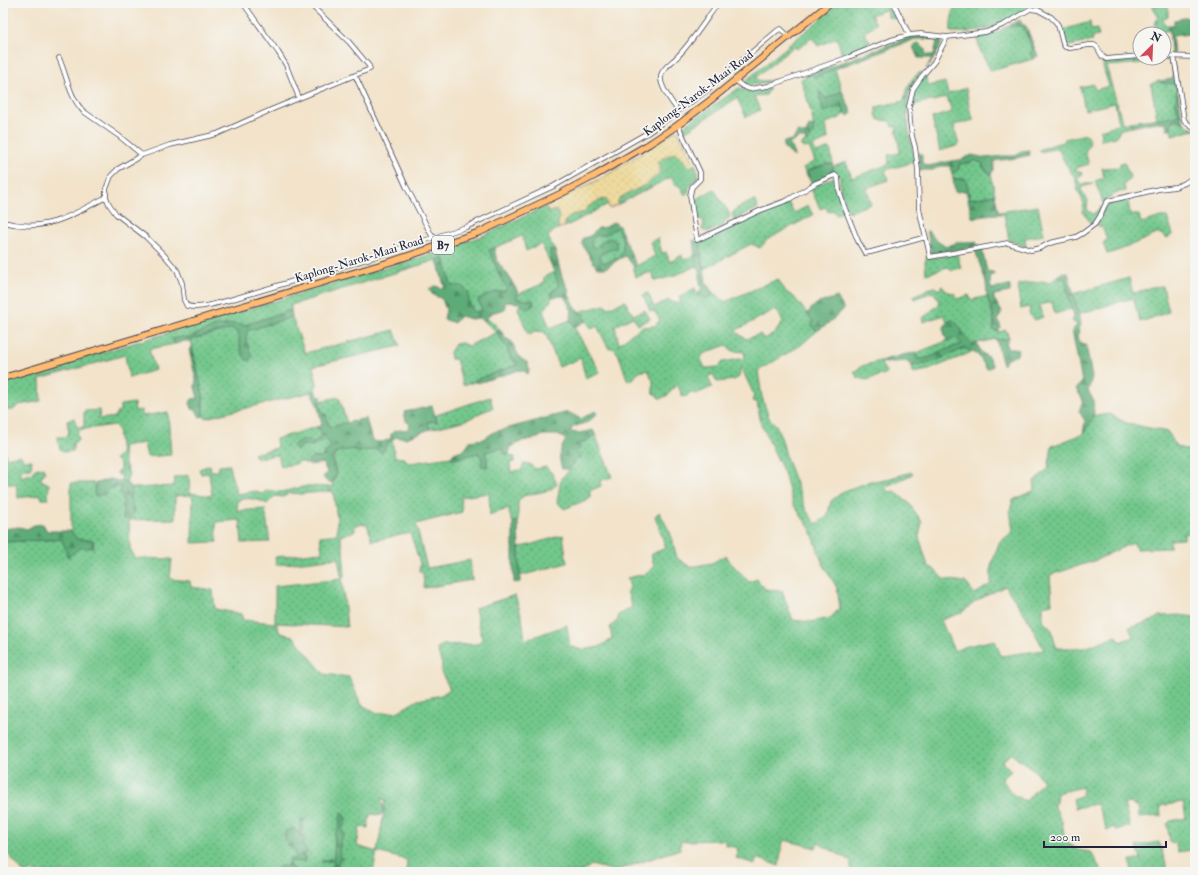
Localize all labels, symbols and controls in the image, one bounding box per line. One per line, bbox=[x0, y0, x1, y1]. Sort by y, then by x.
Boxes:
north arrow bbox=[1132, 26, 1172, 66]
text: N bbox=[1148, 29, 1164, 46]
street label: Kaplong-Narok-Maai Road bbox=[640, 47, 756, 140]
street label: Kaplong-Narok-Maai Road bbox=[293, 233, 425, 286]
road number: B7 bbox=[432, 236, 454, 254]
scale bar bbox=[1044, 823, 1166, 849]
text: 200 m bbox=[1050, 830, 1081, 845]

